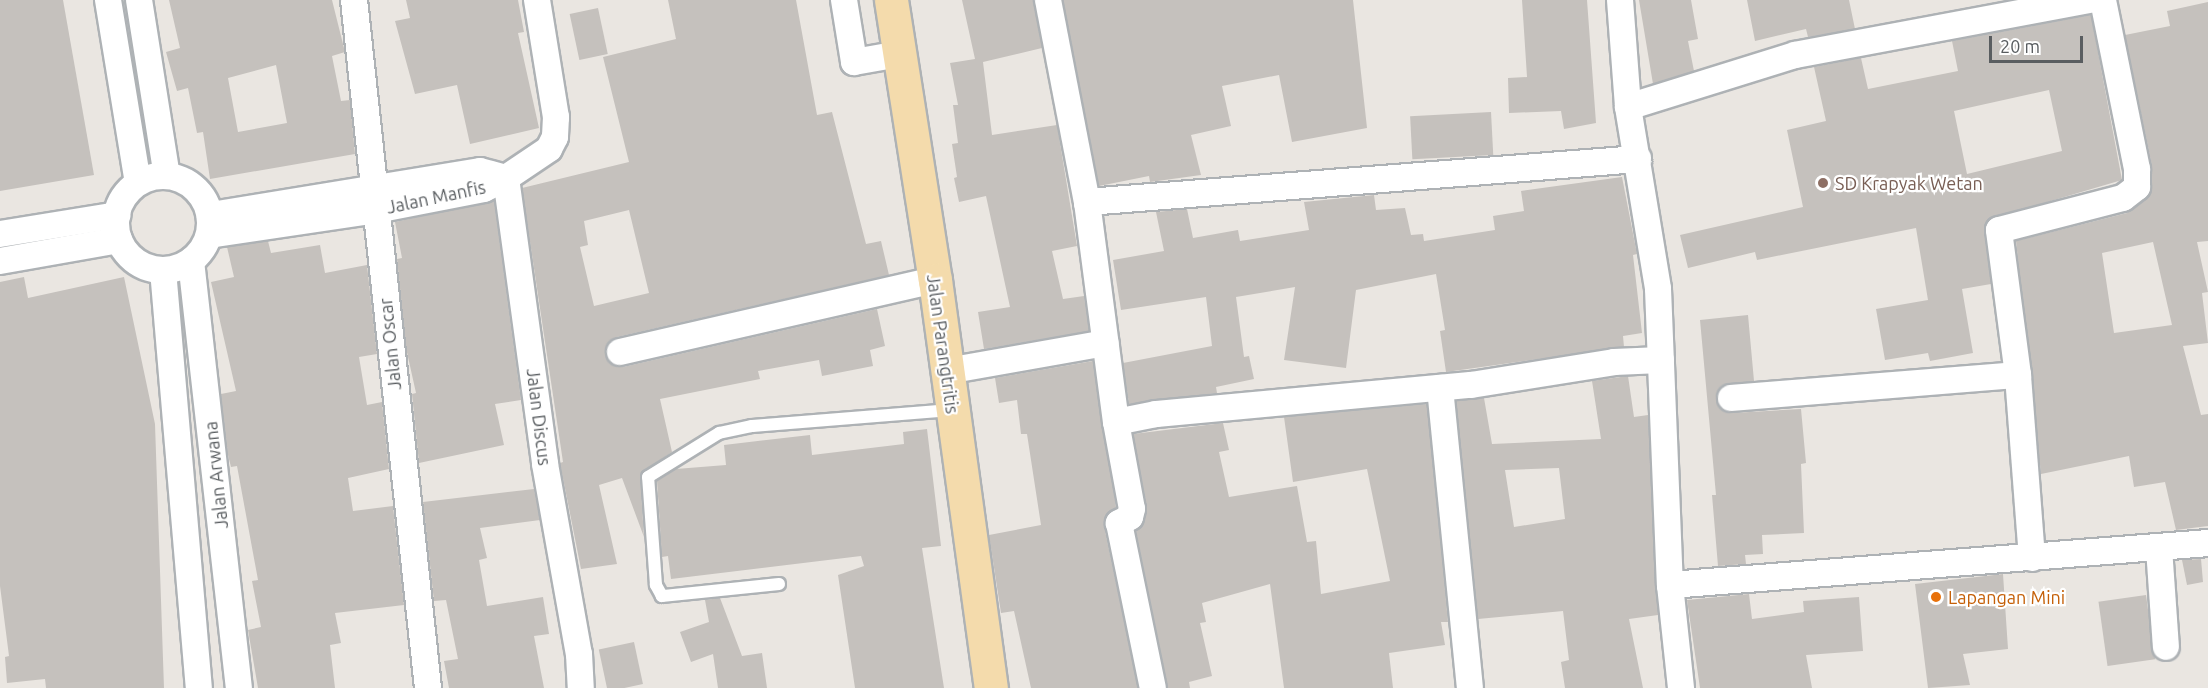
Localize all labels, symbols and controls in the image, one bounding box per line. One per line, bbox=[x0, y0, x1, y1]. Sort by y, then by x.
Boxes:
scale bar bbox=[1992, 24, 2086, 62]
text: 20 m bbox=[2000, 36, 2040, 56]
place label: SD Krapyak Wetan bbox=[1835, 172, 1983, 194]
street label: Jalan Manfis bbox=[384, 176, 488, 218]
marker: SD Krapyak Wetan bbox=[1816, 176, 1830, 190]
street label: Jalan Parangtritis bbox=[923, 273, 963, 415]
street label: Jalan Oscar bbox=[374, 297, 406, 391]
street label: Jalan Discus bbox=[522, 367, 556, 467]
street label: Jalan Arwana bbox=[200, 420, 232, 530]
place label: Lapangan Mini bbox=[1948, 586, 2065, 608]
marker: Lapangan Mini bbox=[1929, 590, 1943, 604]

